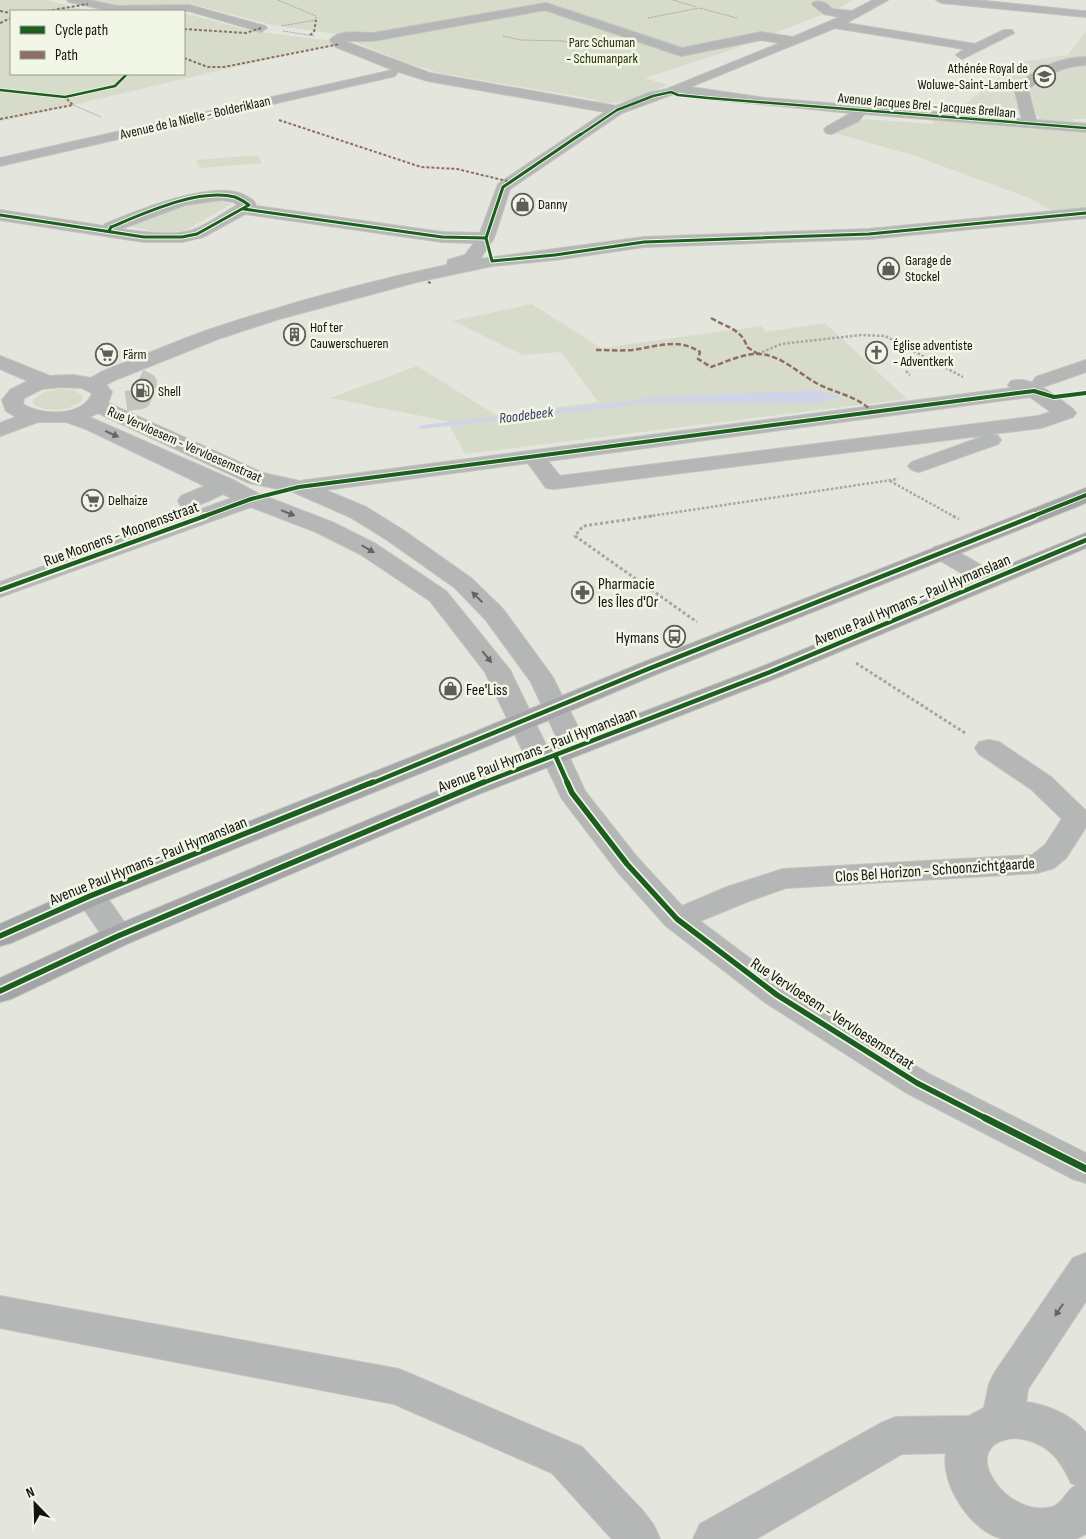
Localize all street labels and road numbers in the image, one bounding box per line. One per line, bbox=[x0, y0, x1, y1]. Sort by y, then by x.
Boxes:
street label: Avenue Jacques Brel - Jacques Brellaan bbox=[836, 89, 1017, 122]
street label: Avenue de la Nielle - Bolderiklaan bbox=[117, 92, 272, 143]
street label: Rue Vervloesem - Vervloesemstraat bbox=[105, 403, 265, 486]
street label: Rue Moonens - Moonensstraat bbox=[42, 498, 202, 571]
street label: Avenue Paul Hymans - Paul Hymanslaan bbox=[811, 550, 1014, 651]
street label: Avenue Paul Hymans - Paul Hymanslaan bbox=[435, 704, 640, 797]
street label: Avenue Paul Hymans - Paul Hymanslaan bbox=[46, 813, 250, 910]
street label: Clos Bel Horizon - Schoonzichtgaarde bbox=[835, 854, 1036, 887]
street label: Rue Vervloesem - Vervloesemstraat bbox=[747, 954, 918, 1074]

